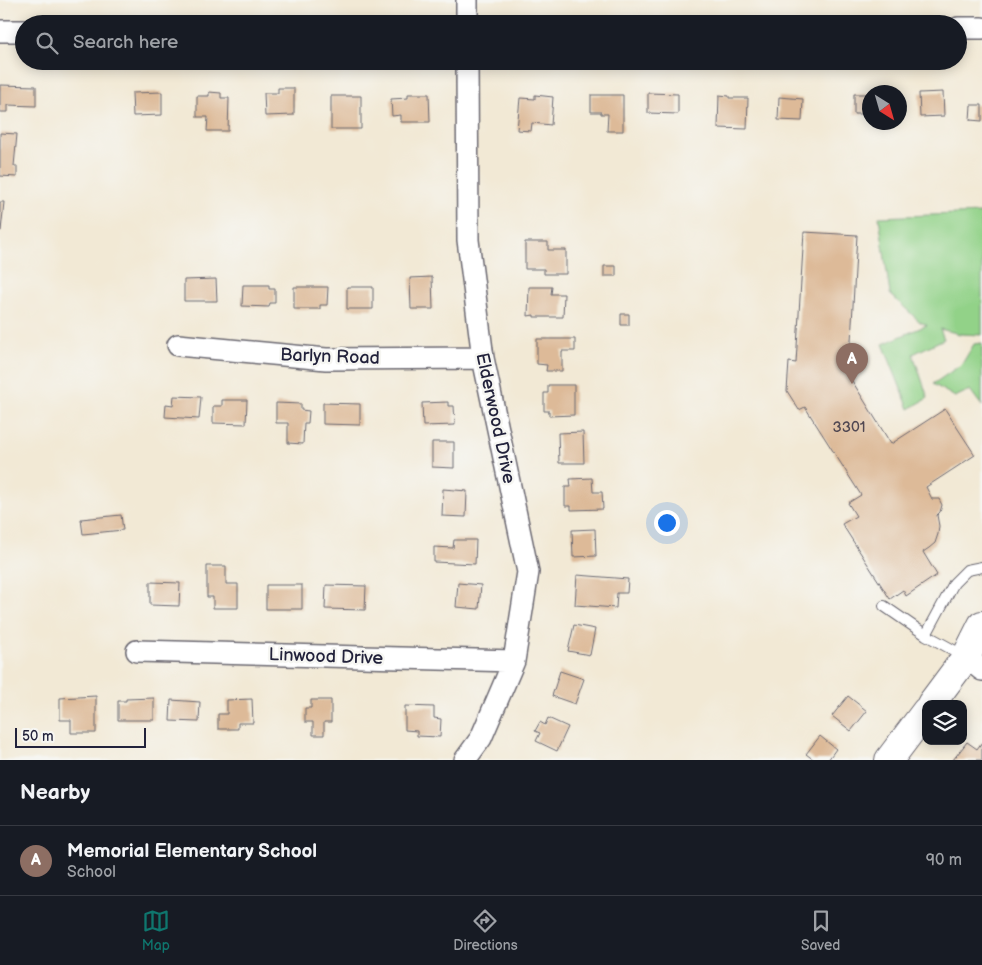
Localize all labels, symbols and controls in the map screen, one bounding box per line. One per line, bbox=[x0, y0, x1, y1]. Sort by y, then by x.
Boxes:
search box bbox=[15, 15, 967, 70]
icon: search bbox=[33, 29, 61, 57]
text: Search here bbox=[73, 31, 178, 54]
north arrow bbox=[862, 85, 907, 130]
pin: A bbox=[836, 343, 868, 384]
street label: Barlyn Road bbox=[280, 344, 380, 369]
street label: Elderwood Drive bbox=[471, 351, 520, 486]
house number: 3301 bbox=[832, 418, 866, 437]
your location bbox=[654, 510, 680, 536]
street label: Linwood Drive bbox=[268, 644, 384, 669]
map controls bbox=[922, 700, 967, 745]
button: layers bbox=[922, 700, 967, 745]
scale bar bbox=[15, 725, 146, 748]
text: 50 m bbox=[22, 728, 54, 745]
text: Nearby bbox=[20, 780, 90, 805]
text: Memorial Elementary School bbox=[67, 840, 317, 863]
text: A bbox=[31, 851, 41, 870]
text: 90 m bbox=[926, 851, 962, 870]
text: School bbox=[67, 863, 116, 882]
tab: Map bbox=[142, 907, 170, 954]
tab: Directions bbox=[453, 907, 518, 954]
tab: Saved bbox=[801, 907, 840, 954]

